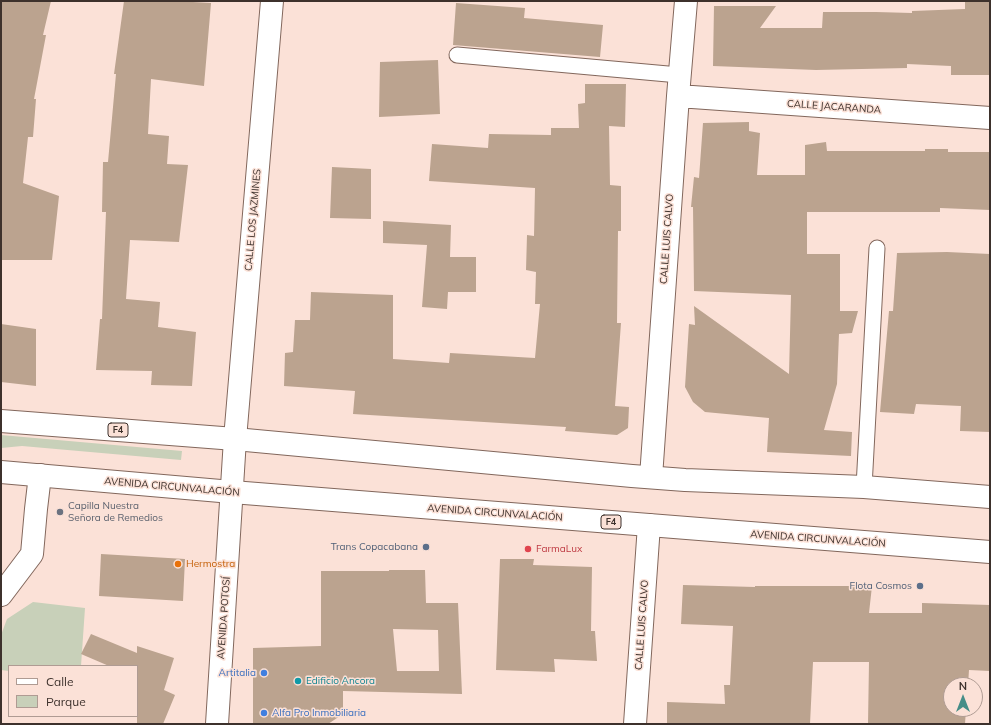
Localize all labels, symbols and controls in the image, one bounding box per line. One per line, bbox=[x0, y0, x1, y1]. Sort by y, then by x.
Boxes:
street label: CALLE JACARANDA bbox=[787, 98, 881, 116]
street label: CALLE LOS JAZMINES bbox=[243, 169, 263, 271]
street label: CALLE LUIS CALVO bbox=[658, 194, 676, 284]
road number: F4 bbox=[108, 423, 128, 437]
street label: AVENIDA CIRCUNVALACIÓN bbox=[104, 475, 240, 499]
place label: Capilla Nuestra Señora de Remedios bbox=[68, 500, 163, 524]
street label: AVENIDA CIRCUNVALACIÓN bbox=[427, 502, 563, 524]
marker: Capilla Nuestra Señora de Remedios bbox=[55, 507, 65, 517]
road number: F4 bbox=[601, 515, 621, 529]
street label: AVENIDA CIRCUNVALACIÓN bbox=[750, 528, 886, 550]
place label: Trans Copacabana bbox=[331, 541, 418, 553]
marker: Trans Copacabana bbox=[421, 542, 431, 552]
place label: FarmaLux bbox=[536, 543, 582, 555]
marker: FarmaLux bbox=[523, 544, 533, 554]
place label: Hermostra bbox=[186, 558, 235, 570]
marker: Hermostra bbox=[173, 559, 183, 569]
street label: AVENIDA POTOSÍ bbox=[215, 576, 233, 660]
street label: CALLE LUIS CALVO bbox=[633, 580, 651, 670]
place label: Flota Cosmos bbox=[850, 580, 912, 592]
marker: Flota Cosmos bbox=[915, 581, 925, 591]
legend bbox=[8, 665, 138, 717]
place label: Artitalia bbox=[219, 667, 256, 679]
marker: Artitalia bbox=[259, 668, 269, 678]
text: Calle bbox=[46, 674, 73, 689]
place label: Edificio Ancora bbox=[306, 675, 375, 687]
marker: Edificio Ancora bbox=[293, 676, 303, 686]
north arrow bbox=[943, 677, 983, 717]
text: N bbox=[959, 679, 967, 693]
text: Parque bbox=[46, 694, 86, 709]
place label: Alfa Pro Inmobiliaria bbox=[272, 707, 366, 719]
marker: Alfa Pro Inmobiliaria bbox=[259, 708, 269, 718]

